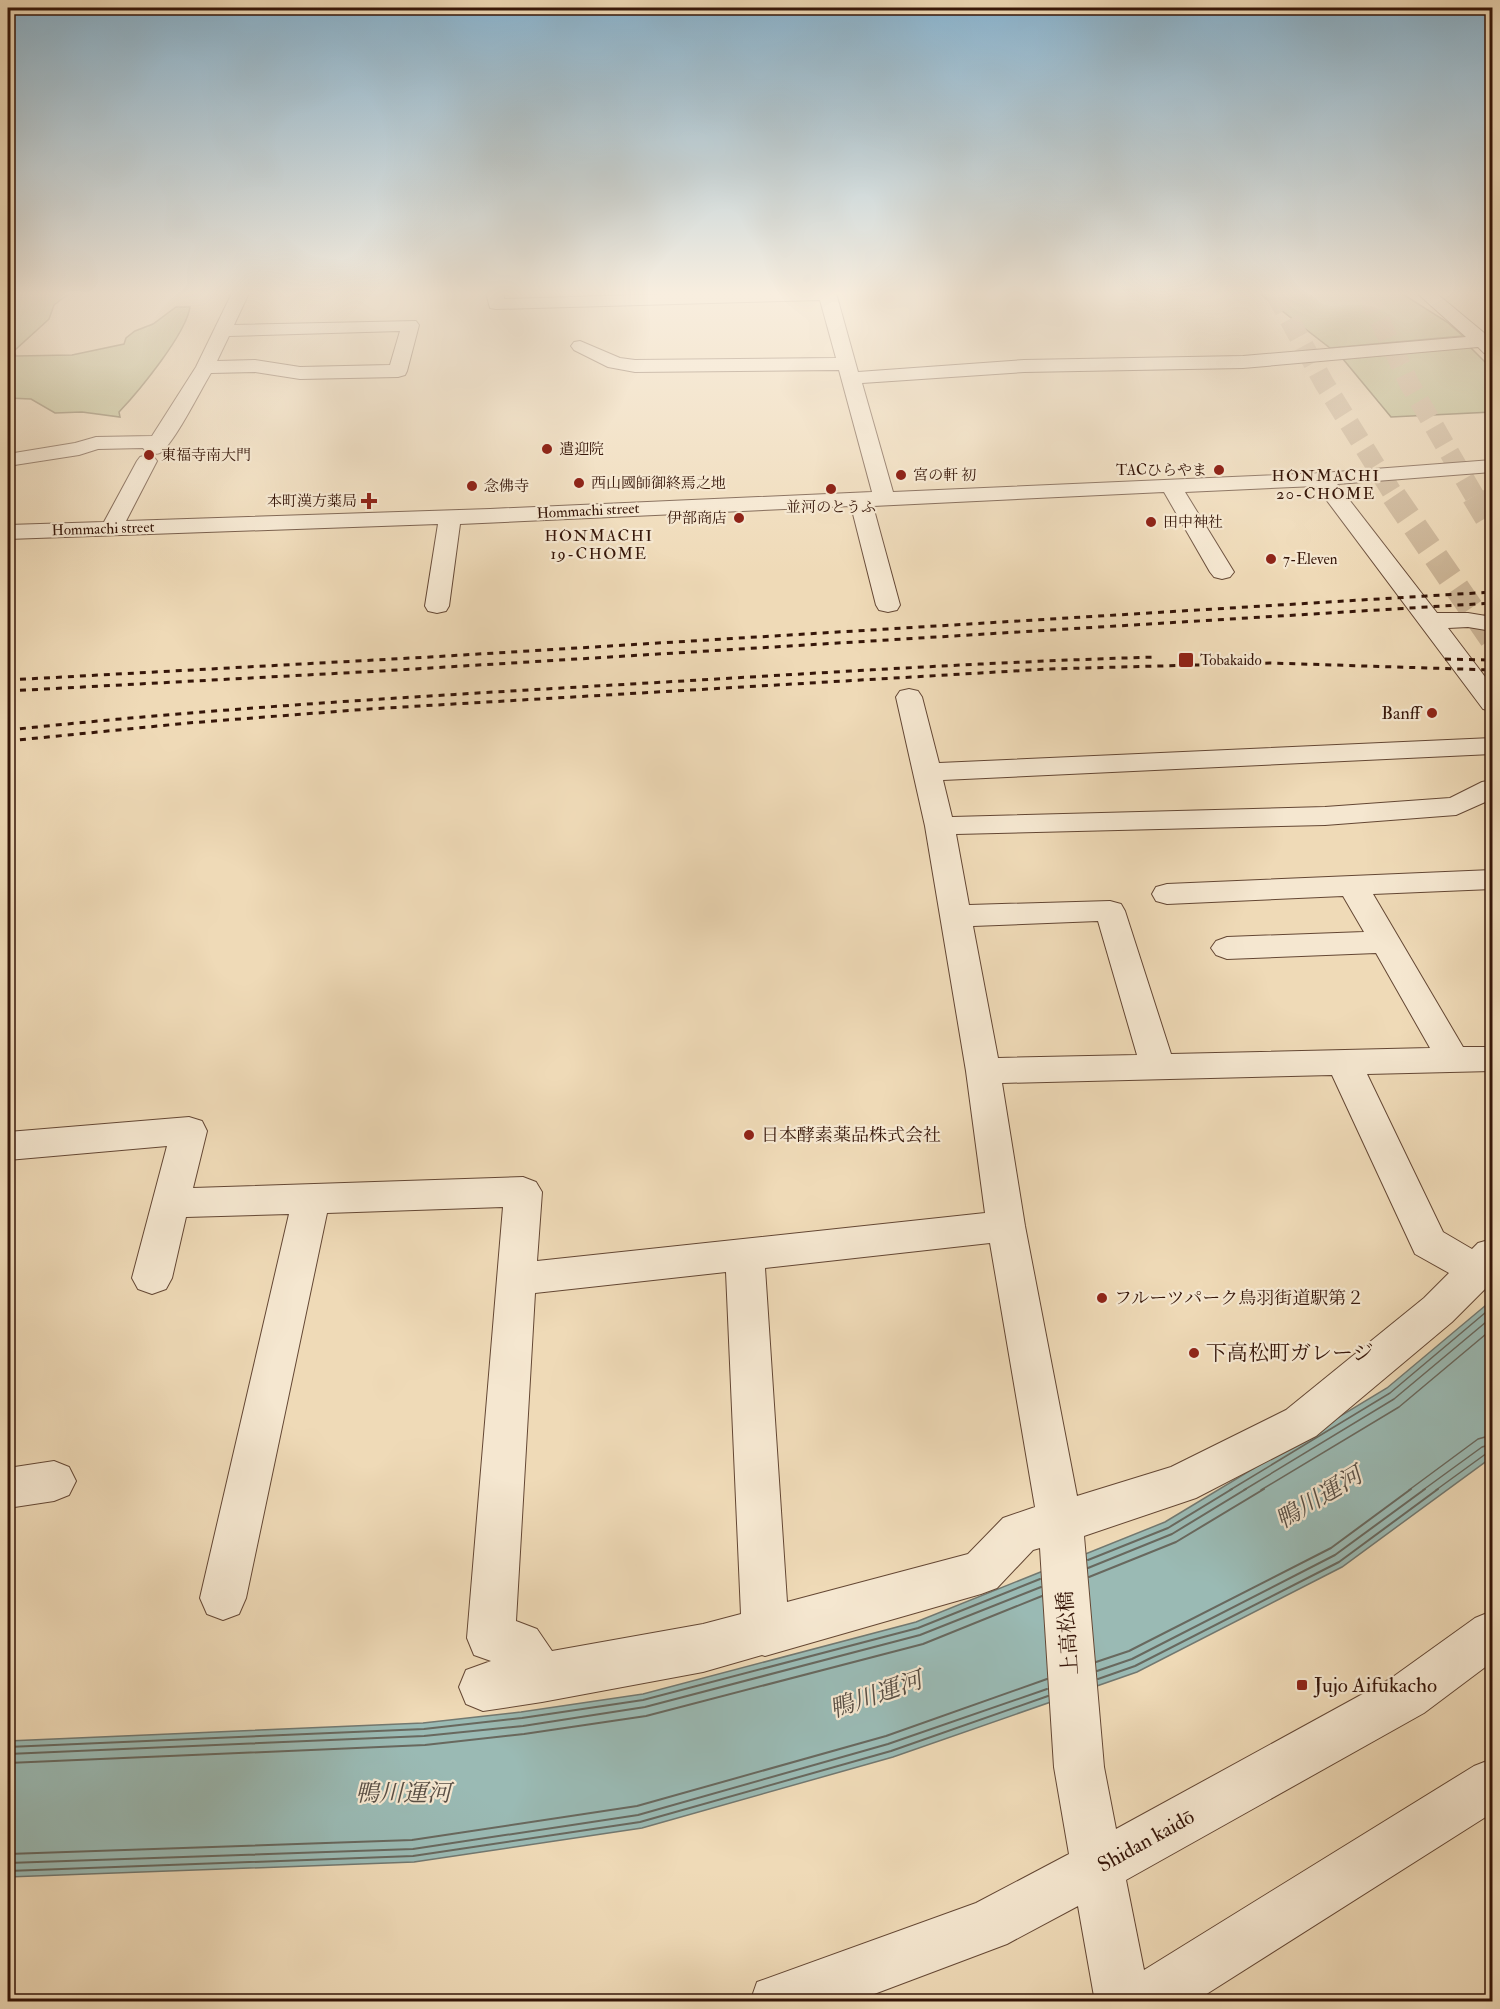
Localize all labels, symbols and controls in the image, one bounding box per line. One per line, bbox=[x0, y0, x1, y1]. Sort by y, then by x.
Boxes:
place label: 遣迎院 bbox=[559, 440, 604, 459]
marker: 遣迎院 bbox=[540, 442, 554, 456]
place label: 東福寺南大門 bbox=[161, 446, 251, 465]
marker: 東福寺南大門 bbox=[142, 448, 156, 462]
place label: TACひらやま bbox=[1116, 461, 1207, 480]
marker: TACひらやま bbox=[1212, 463, 1226, 477]
place label: 宮の軒 初 bbox=[913, 466, 976, 485]
district label: HONMACHI 20-CHOME bbox=[1272, 466, 1380, 504]
marker: 宮の軒 初 bbox=[894, 468, 908, 482]
place label: 西山國師御終焉之地 bbox=[591, 474, 726, 493]
marker: 西山國師御終焉之地 bbox=[572, 476, 586, 490]
place label: 念佛寺 bbox=[484, 477, 529, 496]
marker: 念佛寺 bbox=[465, 479, 479, 493]
marker: 並河のとうふ bbox=[824, 482, 838, 496]
place label: 本町漢方薬局 bbox=[267, 492, 357, 511]
marker: 本町漢方薬局 bbox=[362, 494, 376, 508]
place label: 並河のとうふ bbox=[786, 498, 876, 517]
street label: Hommachi street bbox=[536, 499, 640, 523]
place label: 伊部商店 bbox=[667, 509, 727, 528]
marker: 伊部商店 bbox=[732, 511, 746, 525]
place label: 田中神社 bbox=[1163, 513, 1223, 532]
marker: 田中神社 bbox=[1144, 515, 1158, 529]
street label: Hommachi street bbox=[51, 518, 155, 540]
district label: HONMACHI 19-CHOME bbox=[545, 526, 653, 564]
place label: 7-Eleven bbox=[1283, 550, 1338, 569]
marker: 7-Eleven bbox=[1264, 552, 1278, 566]
marker: Tobakaido bbox=[1177, 651, 1195, 669]
place label: Tobakaido bbox=[1200, 651, 1262, 670]
place label: Banff bbox=[1381, 702, 1423, 725]
marker: Banff bbox=[1425, 706, 1439, 720]
place label: 日本酵素薬品株式会社 bbox=[761, 1124, 941, 1147]
marker: 日本酵素薬品株式会社 bbox=[742, 1128, 756, 1142]
place label: フルーツパーク鳥羽街道駅第２ bbox=[1114, 1287, 1364, 1310]
marker: フルーツパーク鳥羽街道駅第２ bbox=[1095, 1291, 1109, 1305]
place label: 下高松町ガレージ bbox=[1206, 1340, 1374, 1367]
marker: 下高松町ガレージ bbox=[1187, 1346, 1201, 1360]
water label: 鴨川運河 bbox=[1270, 1458, 1372, 1536]
street label: 上高松橋 bbox=[1052, 1590, 1084, 1676]
water label: 鴨川運河 bbox=[826, 1663, 930, 1725]
place label: Jujo Aifukacho bbox=[1313, 1672, 1437, 1699]
marker: Jujo Aifukacho bbox=[1295, 1678, 1309, 1692]
water label: 鴨川運河 bbox=[355, 1778, 455, 1809]
street label: Shidan kaidō bbox=[1093, 1803, 1199, 1879]

